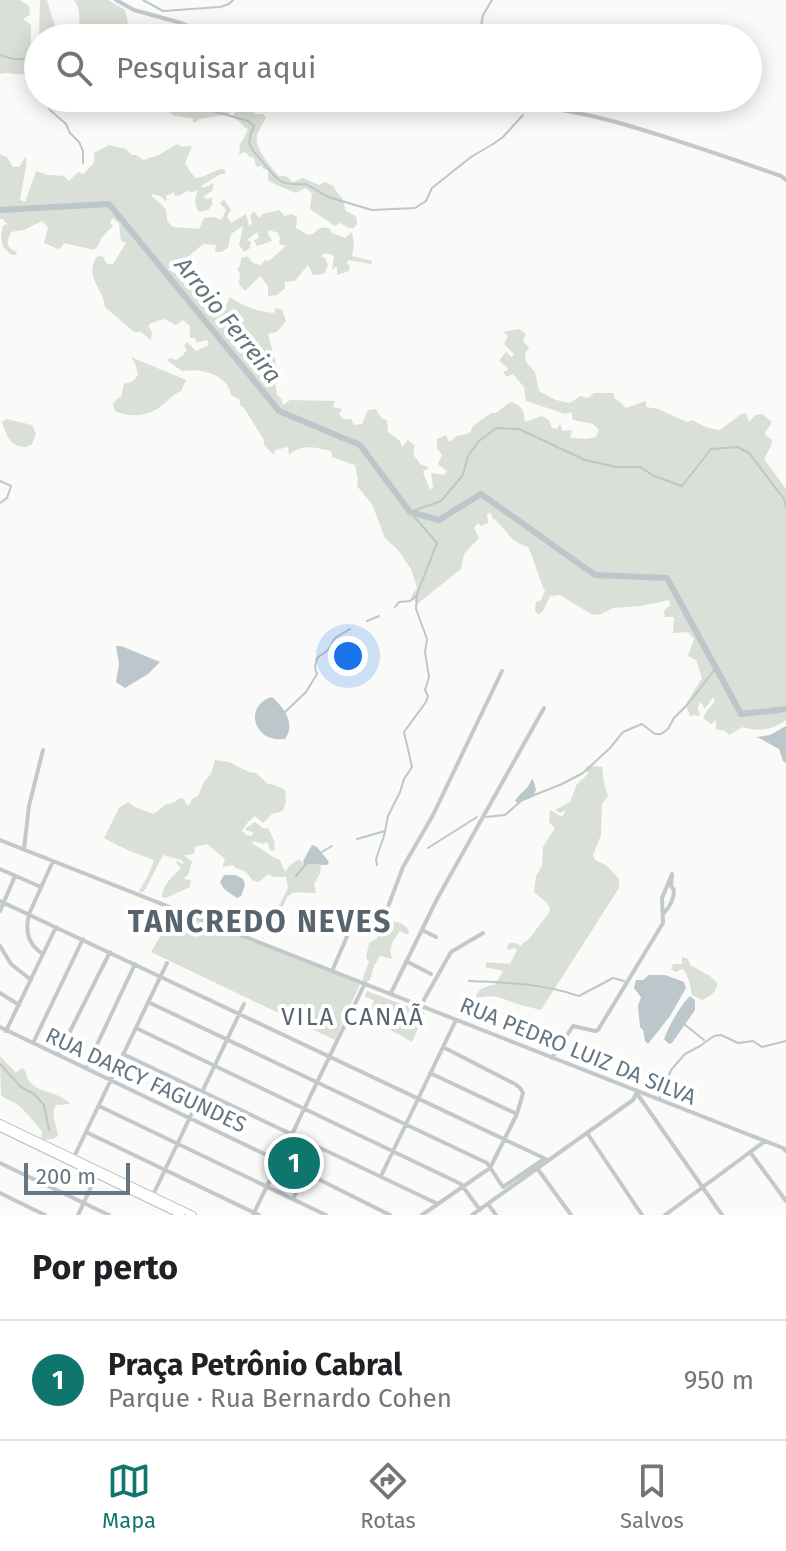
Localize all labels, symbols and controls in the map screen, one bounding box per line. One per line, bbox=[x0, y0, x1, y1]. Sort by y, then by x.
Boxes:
search box bbox=[24, 24, 762, 112]
icon: search bbox=[52, 46, 96, 90]
text: Pesquisar aqui bbox=[116, 50, 317, 86]
water label: Arroio Ferreira bbox=[168, 251, 287, 389]
your location bbox=[328, 636, 368, 676]
district label: TANCREDO NEVES bbox=[128, 904, 392, 940]
street label: RUA PEDRO LUIZ DA SILVA bbox=[456, 991, 700, 1111]
district label: VILA CANAÃ bbox=[281, 1003, 425, 1031]
street label: RUA DARCY FAGUNDES bbox=[41, 1022, 251, 1138]
pin: 1 bbox=[268, 1133, 320, 1193]
scale bar bbox=[24, 1159, 130, 1195]
text: 200 m bbox=[36, 1163, 96, 1190]
text: Por perto bbox=[32, 1247, 178, 1288]
text: Praça Petrônio Cabral bbox=[108, 1347, 402, 1383]
text: 1 bbox=[52, 1365, 64, 1396]
text: 950 m bbox=[684, 1365, 754, 1396]
text: Parque · Rua Bernardo Cohen bbox=[108, 1383, 452, 1414]
tab: Mapa bbox=[102, 1459, 156, 1534]
tab: Rotas bbox=[360, 1459, 416, 1534]
tab: Salvos bbox=[620, 1459, 684, 1534]

